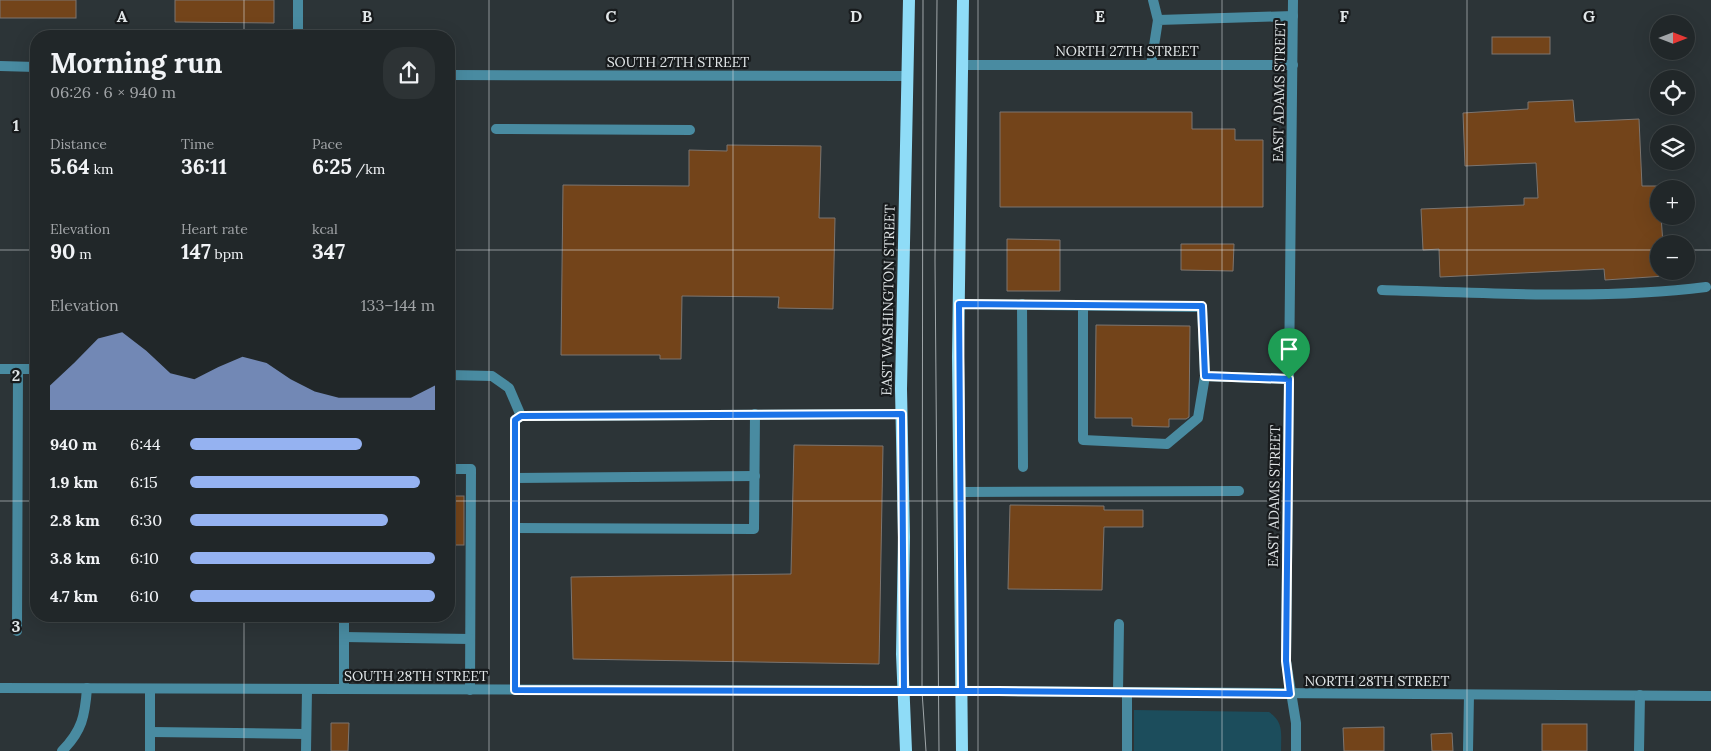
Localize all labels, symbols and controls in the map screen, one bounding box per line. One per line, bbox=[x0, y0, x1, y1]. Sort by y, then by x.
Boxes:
text: A bbox=[117, 6, 128, 26]
text: B bbox=[362, 6, 373, 26]
text: C bbox=[605, 6, 617, 26]
text: D bbox=[850, 6, 862, 26]
text: E bbox=[1095, 6, 1105, 26]
text: F bbox=[1339, 6, 1349, 26]
text: G bbox=[1583, 6, 1595, 26]
north arrow bbox=[1650, 15, 1695, 60]
map controls bbox=[1650, 15, 1695, 280]
street label: EAST ADAMS STREET bbox=[1269, 20, 1289, 162]
street label: NORTH 27TH STREET bbox=[1055, 42, 1199, 60]
text: Morning run bbox=[50, 45, 222, 81]
button: share bbox=[383, 47, 435, 99]
street label: SOUTH 27TH STREET bbox=[607, 53, 749, 71]
button: locate bbox=[1650, 70, 1695, 115]
text: 06:26 · 6 × 940 m bbox=[50, 82, 176, 102]
text: 1 bbox=[13, 115, 19, 135]
button: layers bbox=[1650, 125, 1695, 170]
text: Distance bbox=[50, 135, 107, 153]
text: Time bbox=[181, 135, 214, 153]
text: Pace bbox=[312, 135, 343, 153]
text: 5.64 bbox=[50, 153, 90, 180]
text: 36:11 bbox=[181, 153, 227, 180]
text: 6:25 bbox=[312, 153, 352, 180]
text: km bbox=[90, 160, 114, 178]
text: /km bbox=[352, 160, 385, 178]
button: + bbox=[1650, 180, 1695, 225]
street label: EAST WASHINGTON STREET bbox=[877, 204, 899, 396]
text: Elevation bbox=[50, 220, 110, 238]
text: Heart rate bbox=[181, 220, 248, 238]
text: kcal bbox=[312, 220, 338, 238]
button: − bbox=[1650, 235, 1695, 280]
text: 90 bbox=[50, 238, 75, 265]
text: 147 bbox=[181, 238, 211, 265]
text: 347 bbox=[312, 238, 345, 265]
text: m bbox=[75, 245, 92, 263]
text: bpm bbox=[211, 245, 244, 263]
text: Elevation bbox=[50, 295, 119, 315]
text: 133–144 m bbox=[361, 295, 435, 315]
pin bbox=[1268, 328, 1310, 379]
icon: arrive bbox=[1275, 335, 1303, 363]
text: 2 bbox=[12, 365, 20, 385]
street label: EAST ADAMS STREET bbox=[1264, 425, 1284, 567]
text: 940 m bbox=[50, 434, 97, 454]
text: 6:44 bbox=[130, 434, 161, 454]
text: 1.9 km bbox=[50, 472, 98, 492]
text: 6:15 bbox=[130, 472, 158, 492]
text: 2.8 km bbox=[50, 510, 100, 530]
text: 6:30 bbox=[130, 510, 162, 530]
text: 3.8 km bbox=[50, 548, 100, 568]
text: 6:10 bbox=[130, 548, 159, 568]
text: 4.7 km bbox=[50, 586, 98, 606]
text: 6:10 bbox=[130, 586, 159, 606]
text: 3 bbox=[12, 616, 21, 636]
street label: SOUTH 28TH STREET bbox=[344, 667, 488, 685]
street label: NORTH 28TH STREET bbox=[1305, 672, 1450, 690]

